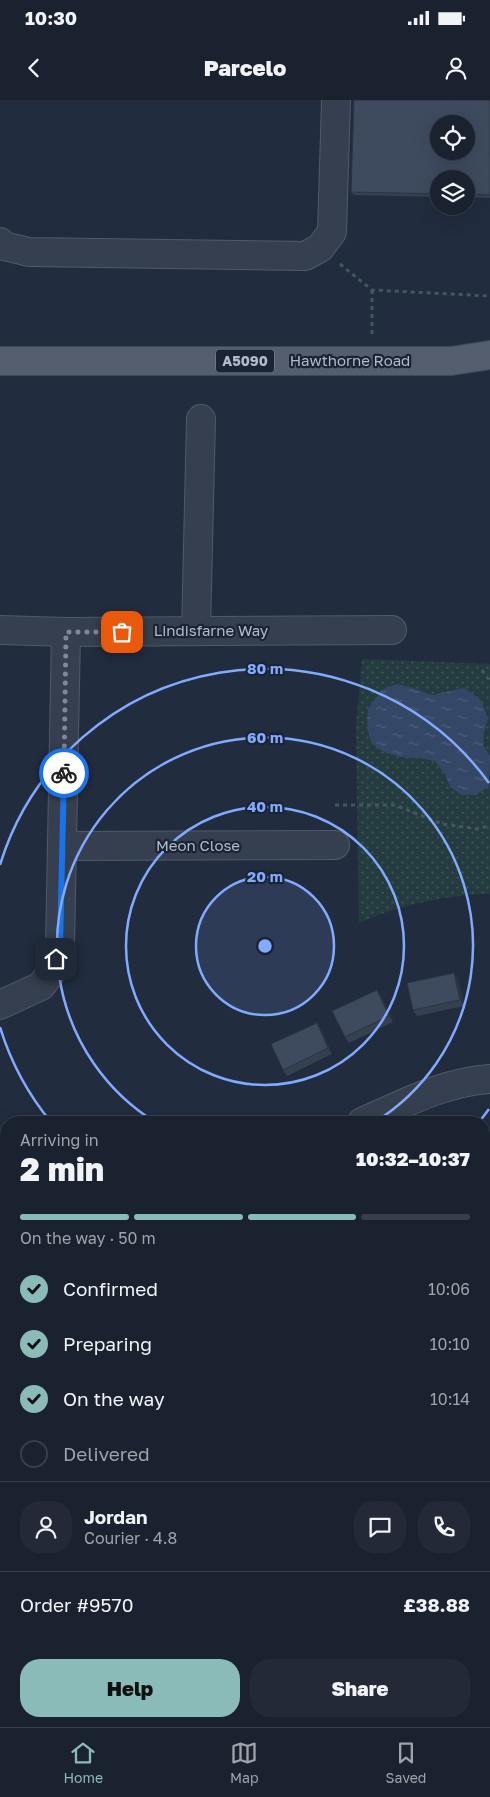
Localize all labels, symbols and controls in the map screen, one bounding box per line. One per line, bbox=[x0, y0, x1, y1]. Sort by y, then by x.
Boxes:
text: 10:30 bbox=[25, 6, 77, 29]
icon: back bbox=[20, 54, 48, 82]
text: Parcelo bbox=[204, 54, 286, 81]
icon: person bbox=[442, 54, 470, 82]
map controls bbox=[430, 115, 475, 215]
button: locate bbox=[430, 115, 475, 160]
button: layers bbox=[430, 170, 475, 215]
road number: A5090 bbox=[216, 350, 274, 372]
street label: Hawthorne Road bbox=[290, 351, 410, 369]
pin bbox=[101, 611, 143, 653]
icon: bag bbox=[108, 618, 136, 646]
street label: Lindisfarne Way bbox=[154, 621, 269, 639]
text: 80 m bbox=[247, 659, 283, 677]
text: 60 m bbox=[247, 728, 283, 746]
courier bbox=[39, 748, 89, 798]
icon: bike bbox=[50, 759, 78, 787]
text: 40 m bbox=[247, 797, 283, 815]
street label: Meon Close bbox=[156, 836, 240, 854]
text: 20 m bbox=[247, 867, 283, 885]
centre of rings bbox=[256, 937, 274, 955]
pin bbox=[35, 938, 77, 980]
icon: home bbox=[42, 945, 70, 973]
text: Arriving in bbox=[20, 1130, 99, 1150]
text: 10:32–10:37 bbox=[356, 1147, 470, 1170]
text: 2 min bbox=[20, 1150, 104, 1188]
text: On the way · 50 m bbox=[20, 1228, 156, 1248]
icon: check bbox=[20, 1275, 48, 1303]
text: Confirmed bbox=[63, 1277, 158, 1300]
text: 10:06 bbox=[428, 1279, 470, 1299]
icon: check bbox=[20, 1330, 48, 1358]
text: Preparing bbox=[63, 1332, 152, 1355]
text: 10:10 bbox=[430, 1334, 470, 1354]
icon: check bbox=[20, 1385, 48, 1413]
text: On the way bbox=[63, 1387, 165, 1410]
text: 10:14 bbox=[430, 1389, 470, 1409]
text: Delivered bbox=[63, 1442, 150, 1465]
button: person bbox=[20, 1501, 72, 1553]
button: chat bbox=[354, 1501, 406, 1553]
button: phone bbox=[418, 1501, 470, 1553]
text: Jordan bbox=[84, 1505, 148, 1528]
text: Courier · 4.8 bbox=[84, 1528, 177, 1548]
text: Order #9570 bbox=[20, 1593, 133, 1616]
text: £38.88 bbox=[403, 1593, 470, 1616]
button: Help bbox=[20, 1659, 240, 1717]
button: Share bbox=[250, 1659, 470, 1717]
tab: Home bbox=[63, 1739, 103, 1786]
tab: Map bbox=[230, 1739, 259, 1786]
tab: Saved bbox=[386, 1739, 426, 1786]

